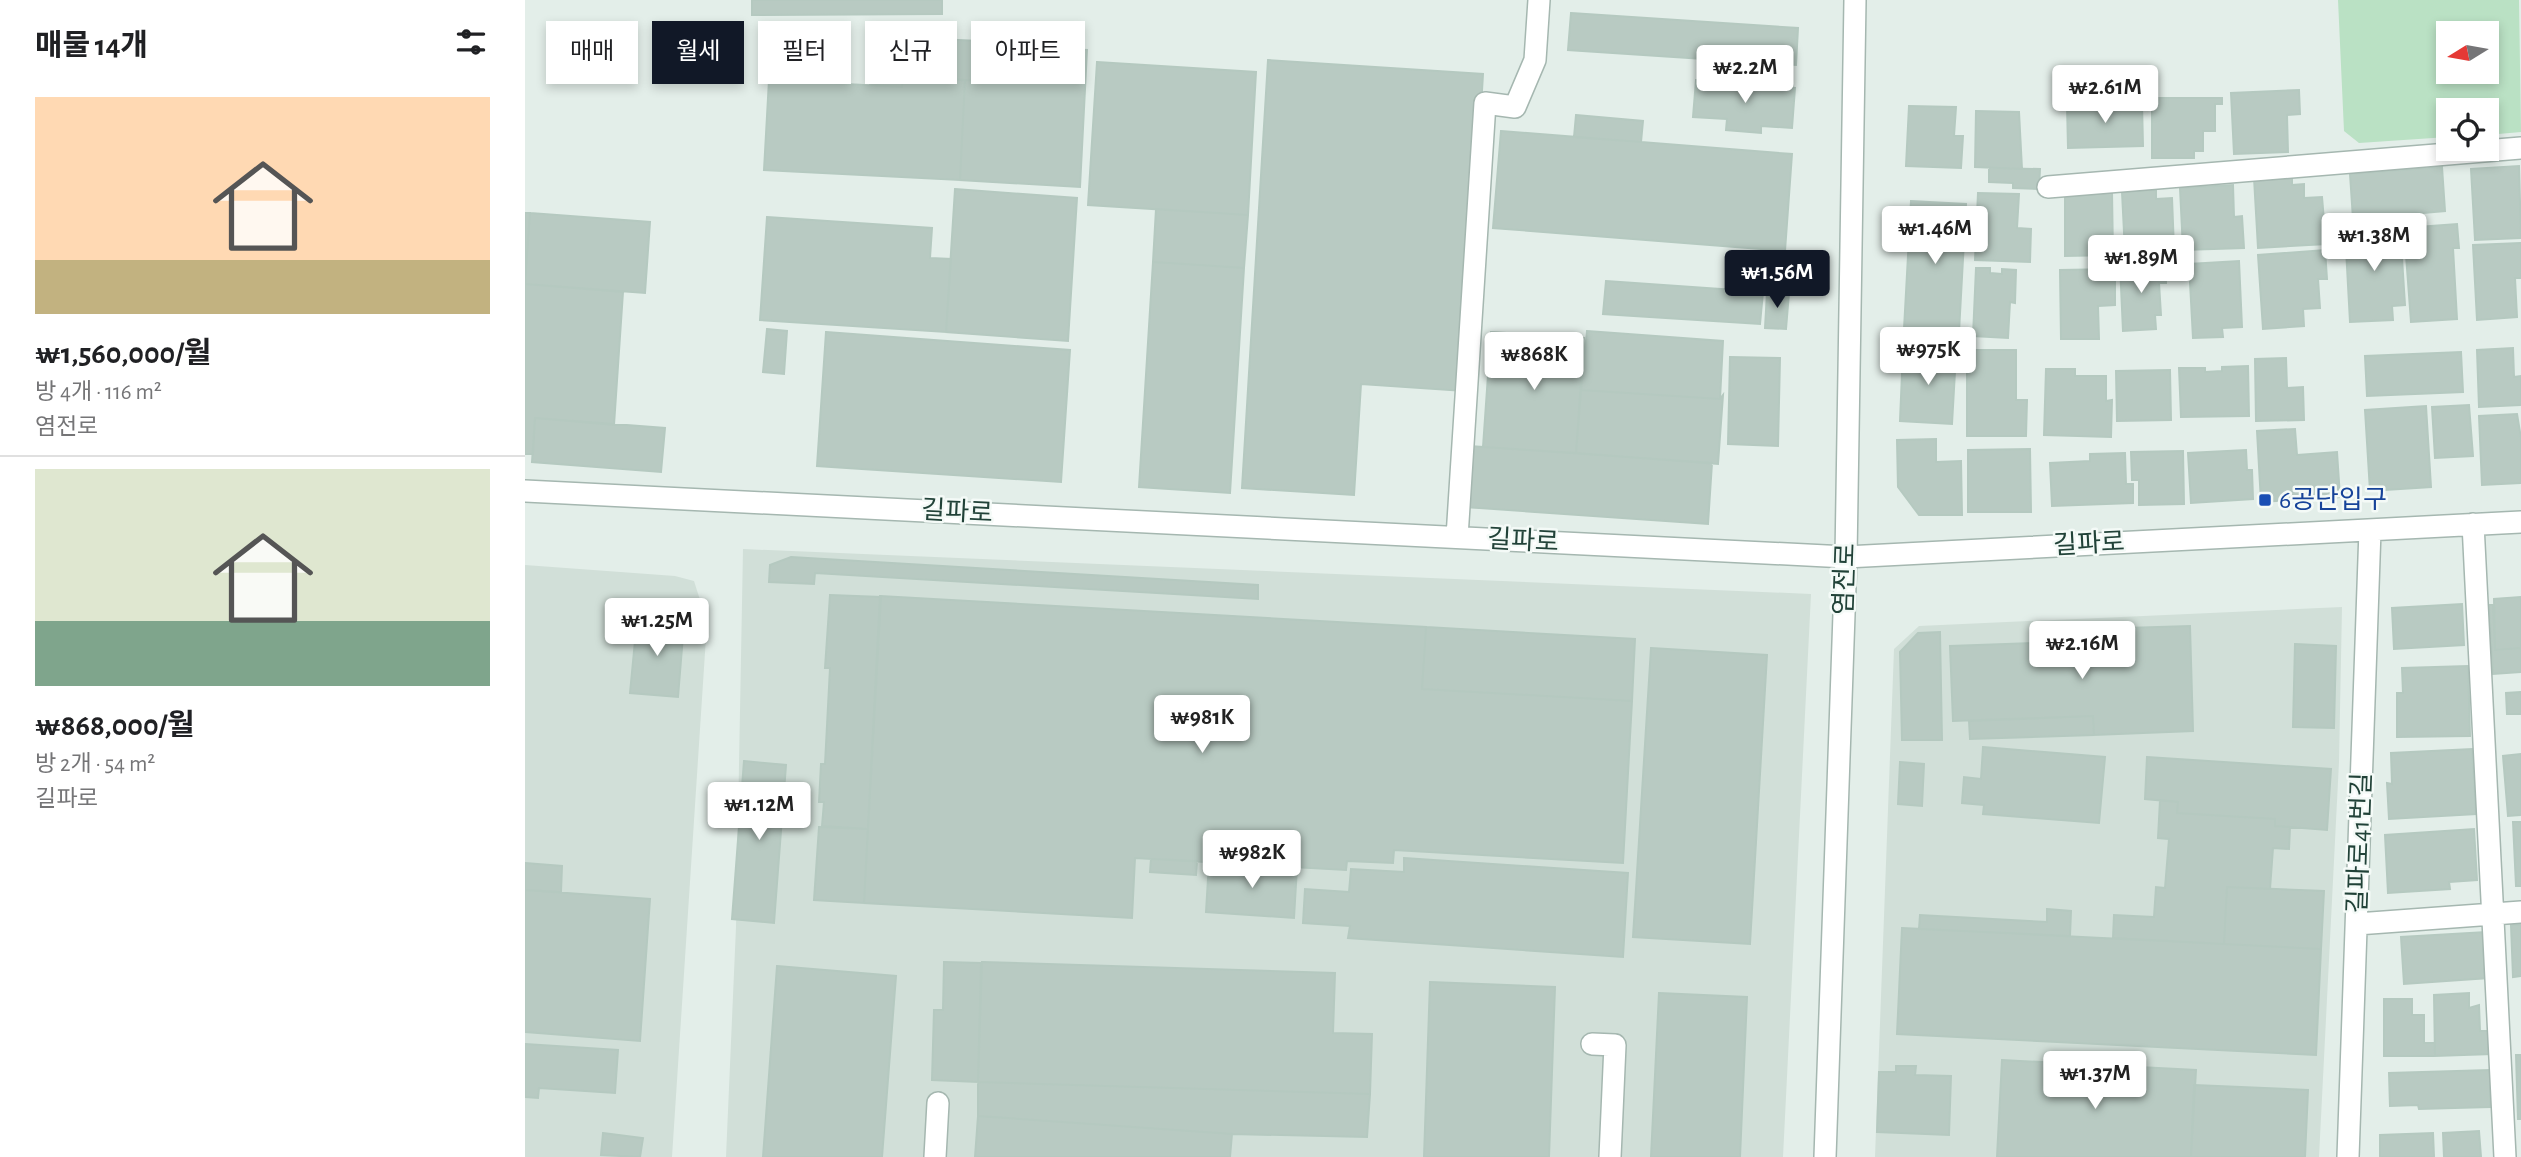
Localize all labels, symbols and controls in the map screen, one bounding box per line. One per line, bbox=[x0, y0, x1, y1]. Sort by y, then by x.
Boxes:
chip: 매매 bbox=[546, 21, 638, 84]
chip: 월세 bbox=[652, 21, 744, 84]
chip: 필터 bbox=[758, 21, 851, 84]
chip: 신규 bbox=[865, 21, 957, 84]
chip: 아파트 bbox=[971, 21, 1085, 84]
north arrow bbox=[2436, 21, 2499, 84]
map controls bbox=[2436, 21, 2499, 161]
icon: filters bbox=[452, 23, 490, 61]
text: 매물 14개 bbox=[35, 31, 148, 61]
pin: ₩2.2M bbox=[1696, 46, 1794, 105]
text: ₩2.2M bbox=[1713, 56, 1778, 79]
pin: ₩2.61M bbox=[2048, 66, 2162, 125]
text: ₩2.61M bbox=[2068, 76, 2142, 99]
button: locate bbox=[2436, 98, 2499, 161]
icon: home bbox=[200, 143, 326, 269]
pin: ₩1.46M bbox=[1878, 206, 1992, 266]
pin: ₩1.38M bbox=[2317, 214, 2431, 273]
text: ₩1.46M bbox=[1898, 217, 1972, 240]
text: ₩1.38M bbox=[2338, 224, 2410, 247]
pin: ₩1.89M bbox=[2084, 236, 2198, 295]
text: ₩1.89M bbox=[2104, 246, 2178, 269]
pin: ₩1.56M bbox=[1720, 250, 1834, 310]
text: ₩1.56M bbox=[1741, 261, 1813, 284]
pin: ₩975K bbox=[1879, 328, 1977, 387]
pin: ₩868K bbox=[1485, 332, 1583, 392]
text: ₩975K bbox=[1896, 338, 1960, 361]
text: ₩1,560,000/월 bbox=[35, 339, 211, 369]
text: ₩868K bbox=[1501, 343, 1567, 366]
text: 방 4개 · 116 m² bbox=[35, 381, 162, 404]
text: 염전로 bbox=[35, 416, 98, 439]
place label: 6공단입구 bbox=[2279, 486, 2387, 513]
marker: 6공단입구 bbox=[2257, 492, 2273, 508]
street label: 길파로 bbox=[920, 496, 994, 527]
icon: home bbox=[200, 515, 326, 641]
street label: 길파로 bbox=[1486, 525, 1560, 556]
street label: 길파로 bbox=[2052, 528, 2126, 559]
street label: 염전로 bbox=[1830, 543, 1859, 615]
pin: ₩1.25M bbox=[600, 598, 714, 658]
text: ₩1.25M bbox=[621, 609, 693, 632]
pin: ₩2.16M bbox=[2025, 622, 2139, 681]
text: ₩2.16M bbox=[2045, 632, 2119, 655]
pin: ₩981K bbox=[1153, 696, 1251, 755]
text: ₩981K bbox=[1170, 706, 1234, 729]
text: ₩868,000/월 bbox=[35, 711, 195, 741]
text: 방 2개 · 54 m² bbox=[35, 753, 155, 776]
street label: 길파로41번길 bbox=[2344, 772, 2375, 914]
pin: ₩1.12M bbox=[702, 782, 816, 842]
text: 길파로 bbox=[35, 788, 98, 811]
text: ₩1.12M bbox=[724, 793, 794, 816]
pin: ₩982K bbox=[1203, 830, 1301, 890]
text: ₩982K bbox=[1219, 841, 1285, 864]
pin: ₩1.37M bbox=[2038, 1052, 2152, 1111]
text: ₩1.37M bbox=[2059, 1062, 2131, 1085]

